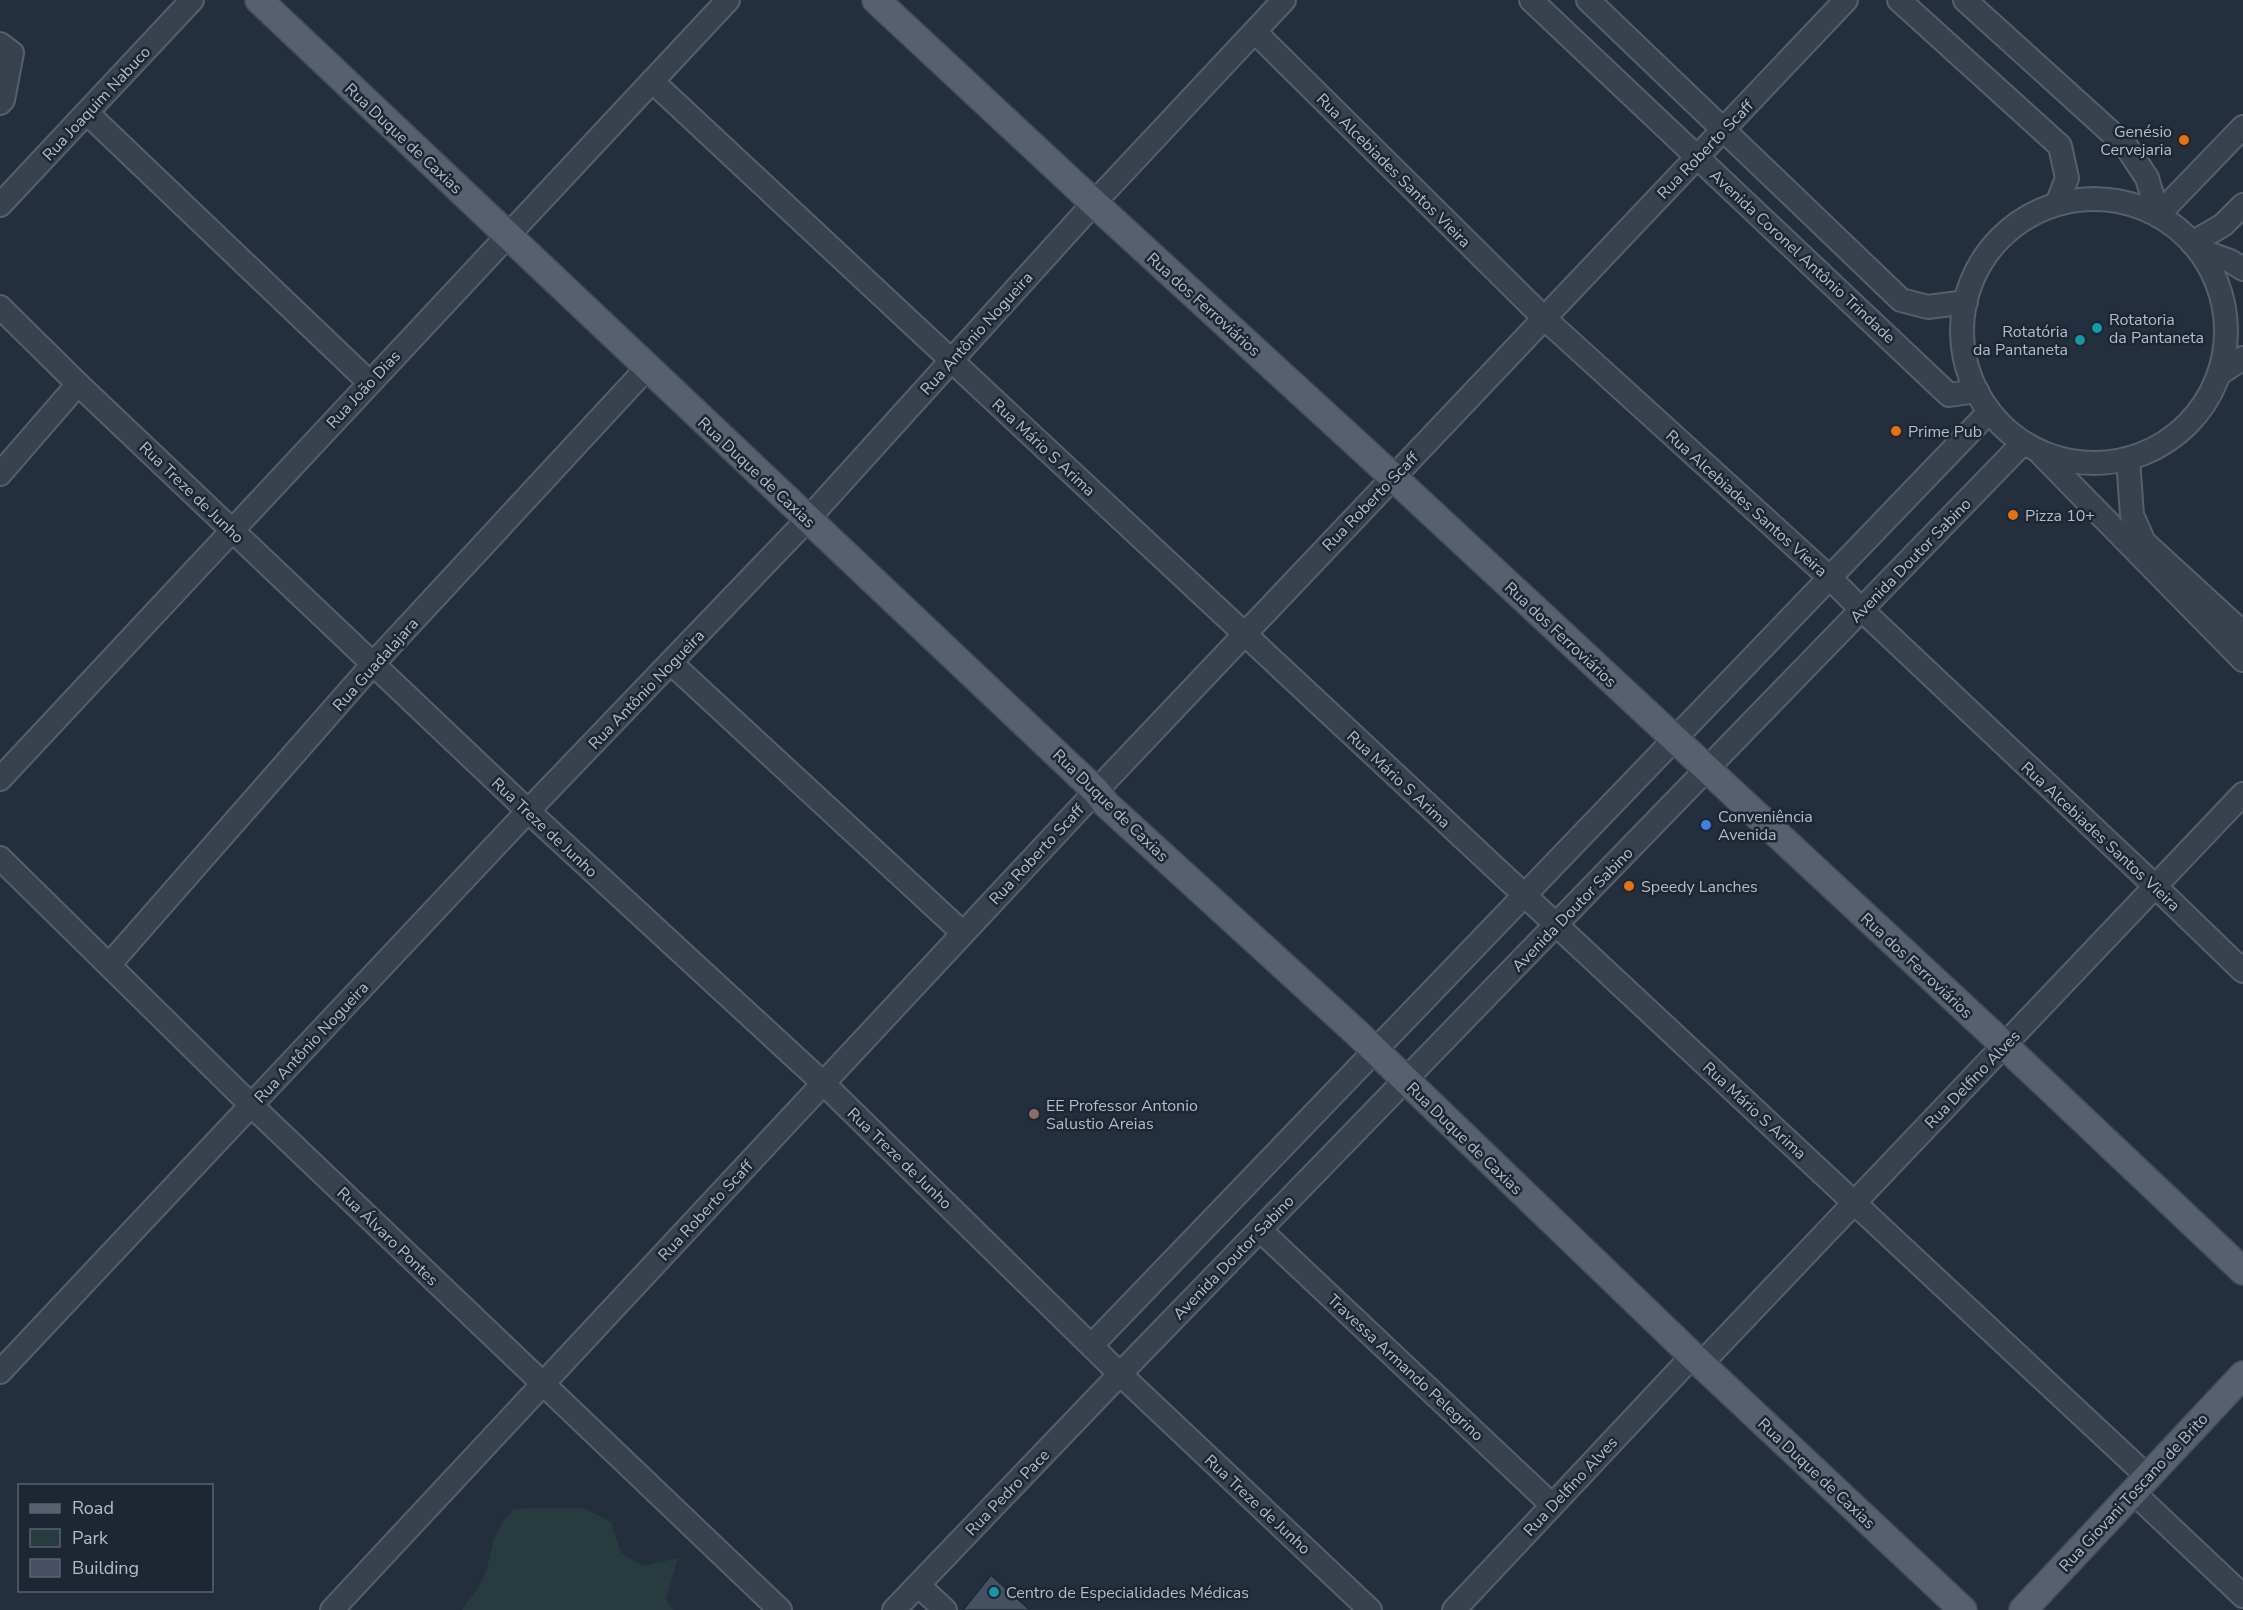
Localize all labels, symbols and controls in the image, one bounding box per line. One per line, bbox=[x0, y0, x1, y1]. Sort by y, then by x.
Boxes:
street label: Rua Joaquim Nabuco bbox=[38, 41, 156, 166]
street label: Rua Duque de Caxias bbox=[340, 78, 467, 199]
street label: Rua Alcebiades Santos Vieira bbox=[1311, 89, 1475, 253]
street label: Rua Roberto Scaff bbox=[1653, 95, 1759, 204]
place label: Genésio Cervejaria bbox=[2100, 121, 2172, 161]
marker: Genésio Cervejaria bbox=[2177, 133, 2191, 147]
street label: Avenida Coronel Antônio Trindade bbox=[1705, 165, 1900, 349]
street label: Rua dos Ferroviários bbox=[1142, 248, 1265, 362]
street label: Rua Antônio Nogueira bbox=[915, 267, 1038, 400]
place label: Rotatoria da Pantaneta bbox=[2109, 309, 2204, 349]
place label: Rotatória da Pantaneta bbox=[1973, 321, 2068, 361]
marker: Rotatoria da Pantaneta bbox=[2090, 321, 2104, 335]
marker: Rotatória da Pantaneta bbox=[2073, 333, 2087, 347]
street label: Rua João Dias bbox=[322, 346, 406, 434]
street label: Rua Mário S Arima bbox=[987, 394, 1100, 502]
street label: Rua Duque de Caxias bbox=[693, 412, 820, 533]
place label: Prime Pub bbox=[1908, 421, 1982, 443]
marker: Prime Pub bbox=[1889, 424, 1903, 438]
street label: Rua Alcebiades Santos Vieira bbox=[1661, 425, 1832, 582]
street label: Rua Treze de Junho bbox=[134, 437, 249, 549]
street label: Rua Roberto Scaff bbox=[1318, 447, 1424, 556]
street label: Avenida Doutor Sabino bbox=[1845, 493, 1976, 628]
place label: Pizza 10+ bbox=[2025, 505, 2095, 527]
marker: Pizza 10+ bbox=[2006, 508, 2020, 522]
street label: Rua dos Ferroviários bbox=[1499, 577, 1621, 693]
street label: Rua Guadalajara bbox=[328, 613, 424, 716]
street label: Rua Antônio Nogueira bbox=[584, 625, 710, 754]
street label: Rua Mário S Arima bbox=[1342, 726, 1455, 834]
street label: Rua Duque de Caxias bbox=[1048, 745, 1173, 867]
street label: Rua Alcebiades Santos Vieira bbox=[2016, 757, 2185, 916]
street label: Rua Treze de Junho bbox=[486, 773, 602, 883]
street label: Rua Roberto Scaff bbox=[984, 799, 1090, 910]
place label: Conveniência Avenida bbox=[1718, 806, 1813, 846]
marker: Conveniência Avenida bbox=[1699, 818, 1713, 832]
street label: Avenida Doutor Sabino bbox=[1507, 842, 1638, 977]
place label: Speedy Lanches bbox=[1641, 876, 1758, 898]
marker: Speedy Lanches bbox=[1622, 879, 1636, 893]
street label: Rua dos Ferroviários bbox=[1855, 908, 1977, 1024]
street label: Rua Antônio Nogueira bbox=[250, 977, 374, 1108]
street label: Rua Delfino Alves bbox=[1920, 1026, 2025, 1134]
street label: Rua Mário S Arima bbox=[1698, 1057, 1811, 1165]
street label: Rua Duque de Caxias bbox=[1402, 1078, 1527, 1200]
place label: EE Professor Antonio Salustio Areias bbox=[1046, 1095, 1198, 1135]
street label: Rua Treze de Junho bbox=[842, 1103, 957, 1215]
marker: EE Professor Antonio Salustio Areias bbox=[1027, 1107, 1041, 1121]
street label: Rua Roberto Scaff bbox=[653, 1155, 759, 1266]
street label: Rua Álvaro Pontes bbox=[332, 1183, 443, 1291]
street label: Avenida Doutor Sabino bbox=[1168, 1190, 1299, 1325]
street label: Travessa Armando Pelegrino bbox=[1322, 1289, 1488, 1446]
street label: Rua Giovani Toscano de Brito bbox=[2054, 1409, 2213, 1577]
street label: Rua Duque de Caxias bbox=[1753, 1413, 1880, 1534]
street label: Rua Delfino Alves bbox=[1519, 1432, 1623, 1541]
street label: Rua Pedro Pace bbox=[961, 1445, 1055, 1541]
street label: Rua Treze de Junho bbox=[1199, 1450, 1315, 1560]
legend bbox=[18, 1484, 213, 1592]
text: Road bbox=[72, 1496, 114, 1520]
text: Park bbox=[72, 1526, 109, 1550]
text: Building bbox=[72, 1556, 139, 1580]
place label: Centro de Especialidades Médicas bbox=[1006, 1582, 1249, 1604]
marker: Centro de Especialidades Médicas bbox=[987, 1585, 1001, 1599]

